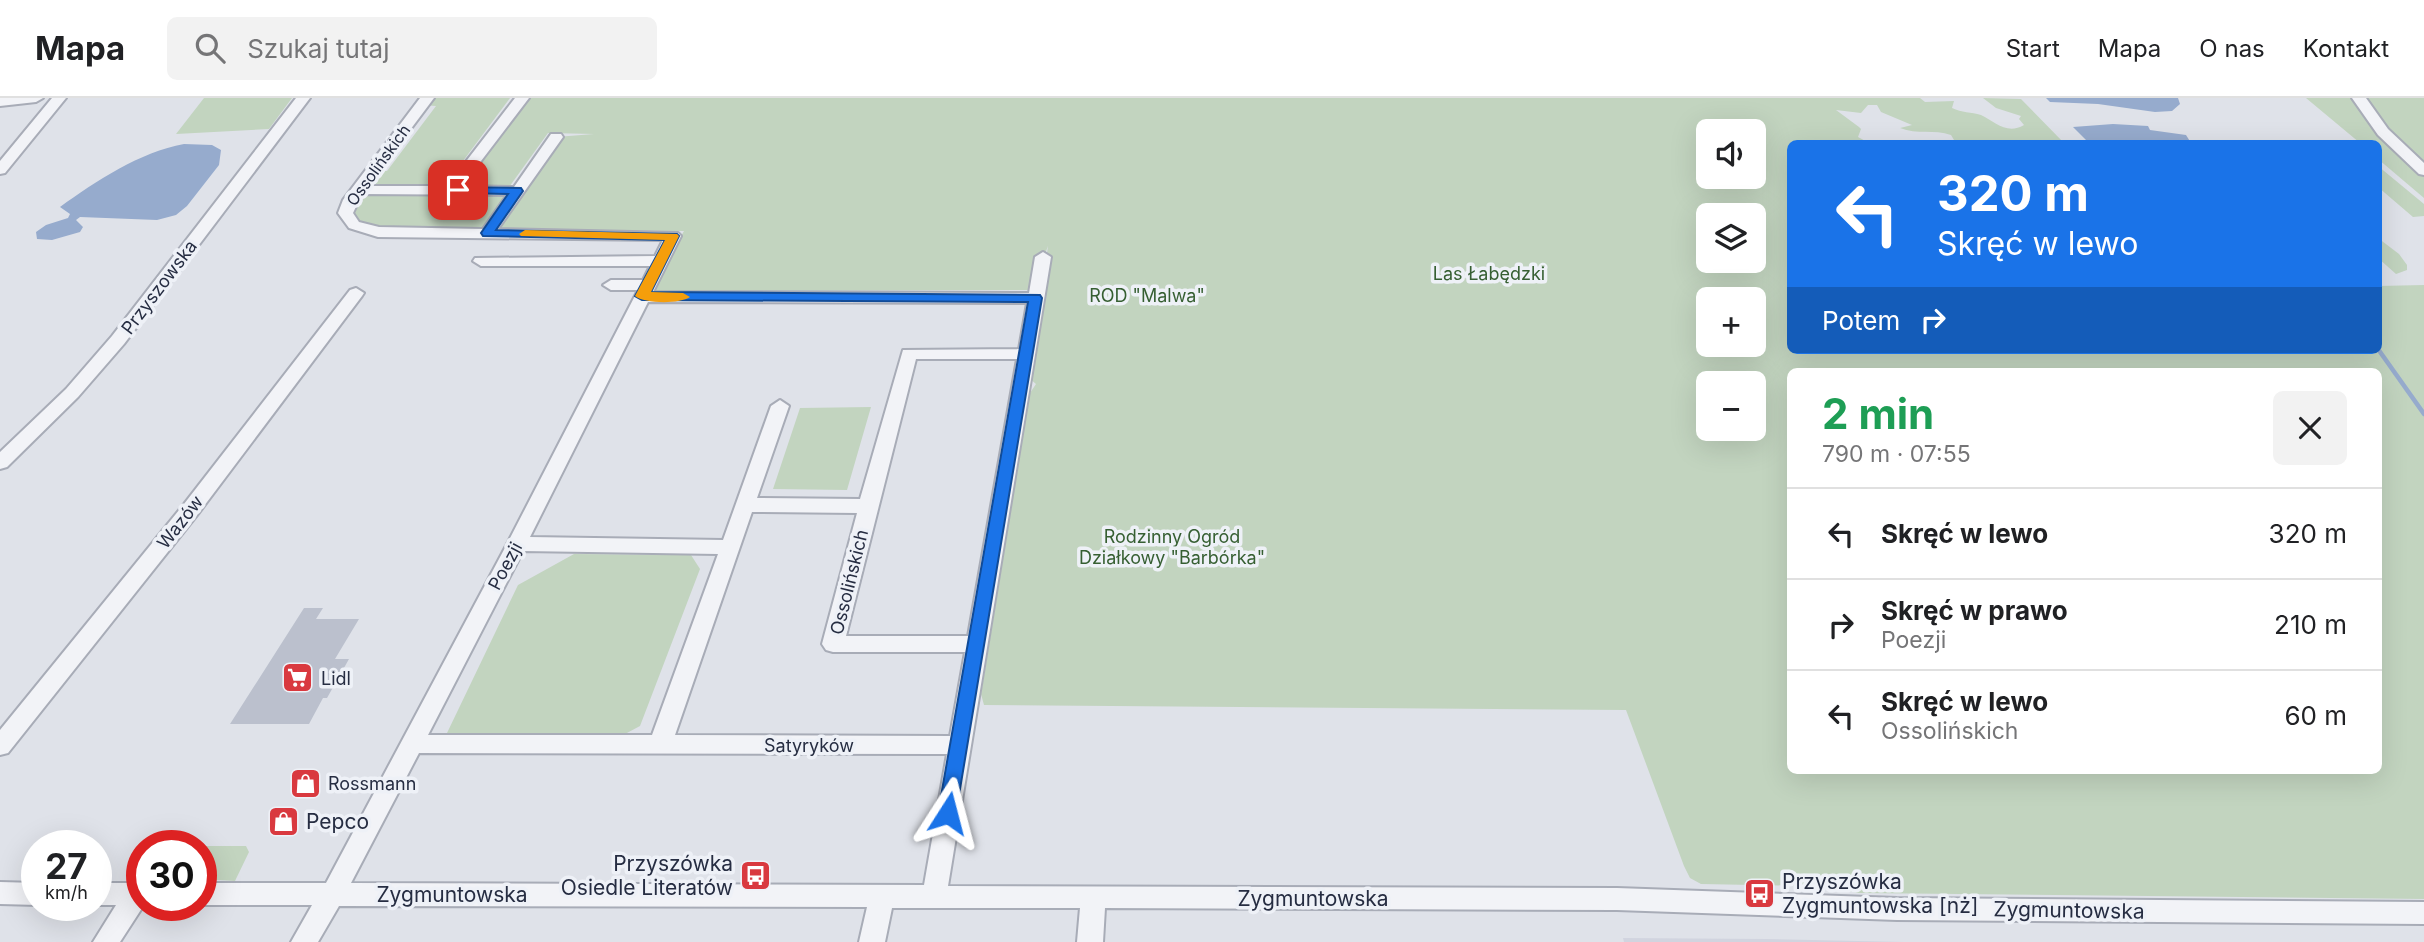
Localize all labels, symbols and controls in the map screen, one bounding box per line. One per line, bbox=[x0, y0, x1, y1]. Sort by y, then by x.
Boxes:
search box bbox=[167, 17, 657, 80]
text: Mapa bbox=[35, 28, 125, 68]
icon: search bbox=[191, 29, 229, 67]
text: Szukaj tutaj bbox=[247, 33, 390, 64]
text: Start bbox=[2006, 34, 2060, 63]
text: Mapa bbox=[2098, 34, 2161, 63]
text: O nas bbox=[2199, 34, 2265, 63]
text: Kontakt bbox=[2303, 34, 2389, 63]
map controls bbox=[1696, 119, 1766, 441]
button: sound bbox=[1696, 119, 1766, 189]
street label: Ossolińskich bbox=[342, 120, 414, 210]
pin bbox=[428, 160, 488, 220]
text: 320 m bbox=[1937, 164, 2089, 223]
icon: left bbox=[1822, 168, 1913, 259]
icon: arrive bbox=[439, 171, 477, 209]
button: layers bbox=[1696, 203, 1766, 273]
text: Skręć w lewo bbox=[1937, 224, 2138, 263]
street label: Przyszowska bbox=[117, 236, 201, 338]
park label: Las Łabędzki bbox=[1433, 263, 1545, 284]
park label: ROD "Malwa" bbox=[1089, 285, 1205, 306]
button: + bbox=[1696, 287, 1766, 357]
icon: right bbox=[1914, 301, 1952, 339]
text: Potem bbox=[1822, 305, 1900, 336]
button: − bbox=[1696, 371, 1766, 441]
text: 2 min bbox=[1822, 388, 1934, 439]
button: close bbox=[2273, 391, 2347, 465]
text: 790 m · 07:55 bbox=[1822, 440, 1971, 468]
street label: Wazów bbox=[153, 491, 207, 553]
icon: left bbox=[1822, 515, 1860, 553]
text: Skręć w lewo bbox=[1881, 518, 2048, 549]
text: 320 m bbox=[2269, 518, 2347, 549]
park label: Rodzinny Ogród Działkowy "Barbórka" bbox=[1079, 526, 1265, 568]
street label: Ossolińskich bbox=[826, 527, 872, 637]
street label: Poezji bbox=[484, 539, 526, 593]
text: Skręć w prawo bbox=[1881, 595, 2068, 626]
icon: right bbox=[1822, 606, 1860, 644]
text: 210 m bbox=[2274, 609, 2347, 640]
text: Poezji bbox=[1881, 626, 1946, 654]
supermarket icon: Lidl bbox=[281, 661, 315, 695]
place label: Lidl bbox=[321, 668, 351, 689]
text: Skręć w lewo bbox=[1881, 686, 2048, 717]
icon: left bbox=[1822, 697, 1860, 735]
text: 60 m bbox=[2284, 700, 2347, 731]
text: Ossolińskich bbox=[1881, 717, 2018, 745]
street label: Satyryków bbox=[764, 735, 854, 756]
shop icon: Rossmann bbox=[288, 766, 322, 800]
place label: Rossmann bbox=[328, 773, 416, 794]
position arrow bbox=[911, 776, 985, 850]
shop icon: Pepco bbox=[266, 804, 300, 838]
place label: Pepco bbox=[306, 809, 369, 834]
speed limit sign: 30 bbox=[126, 830, 217, 921]
text: 27 bbox=[45, 845, 88, 887]
place label: Przyszówka Osiedle Literatów bbox=[561, 851, 733, 900]
bus stop icon: Przyszówka Osiedle Literatów bbox=[739, 858, 773, 892]
place label: Przyszówka Zygmuntowska [nż] bbox=[1782, 869, 1978, 918]
bus stop icon: Przyszówka Zygmuntowska [nż] bbox=[1742, 876, 1776, 910]
text: km/h bbox=[45, 882, 88, 903]
street label: Zygmuntowska bbox=[376, 882, 528, 907]
street label: Zygmuntowska bbox=[1237, 886, 1389, 911]
street label: Zygmuntowska bbox=[1993, 896, 2145, 924]

